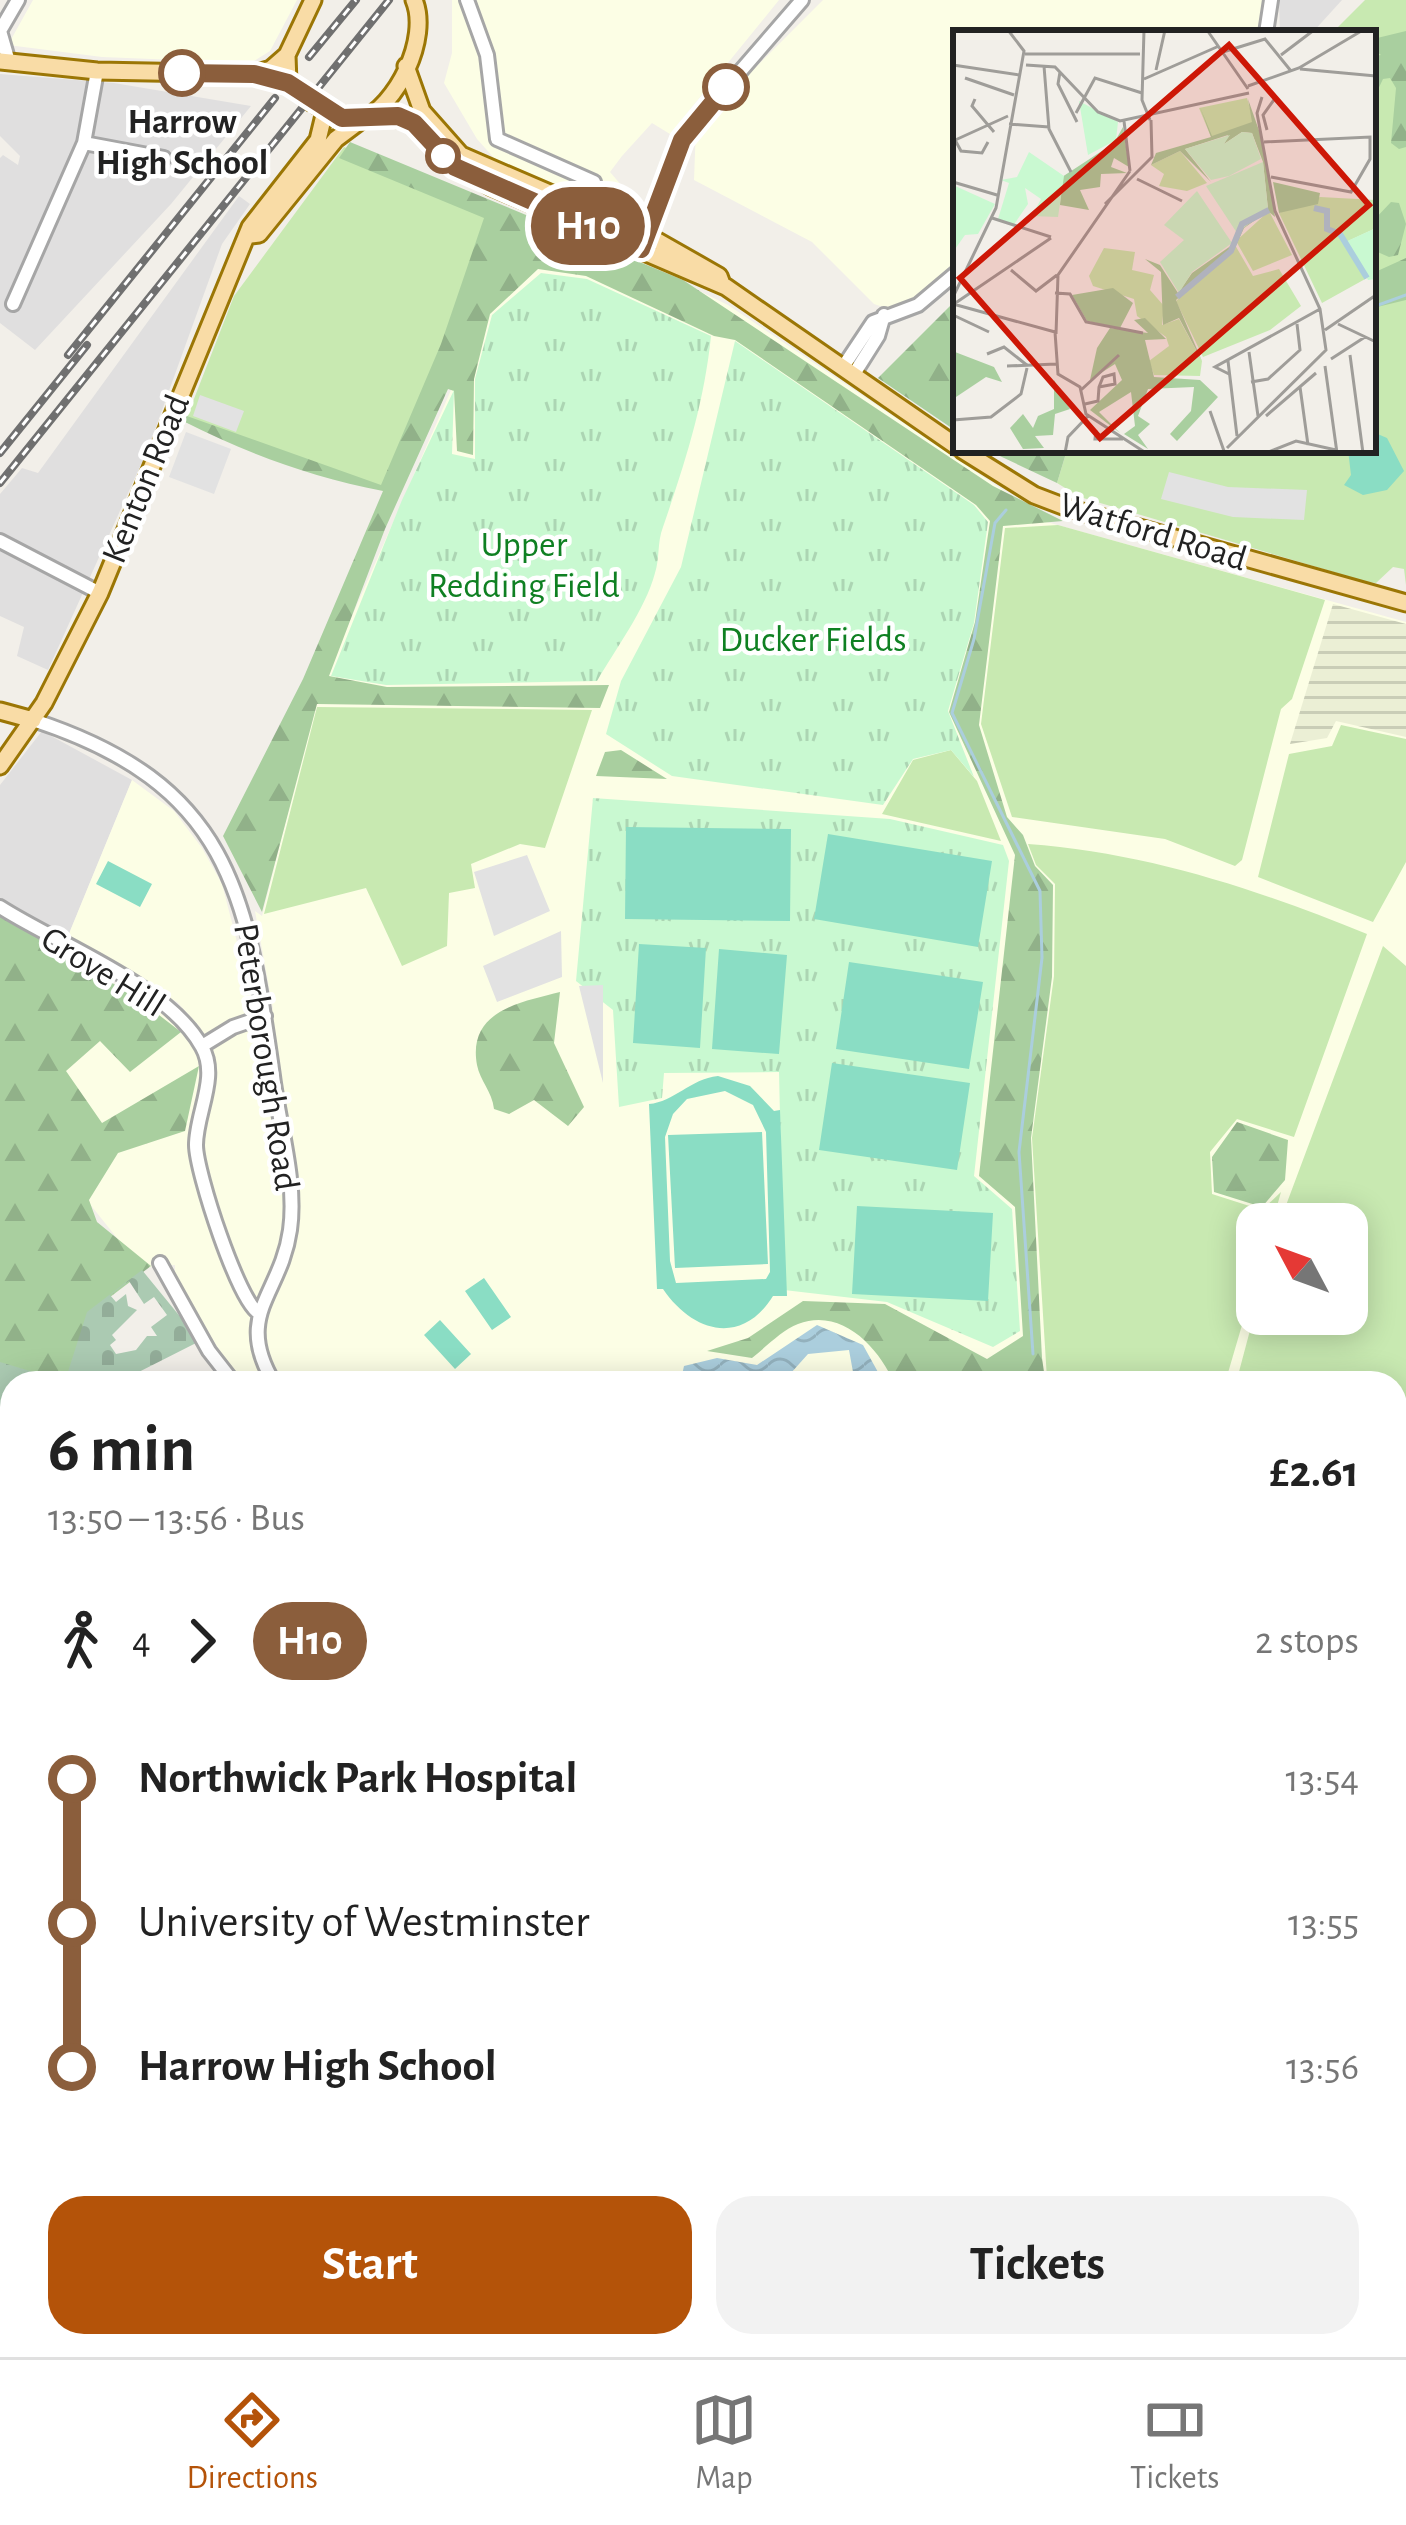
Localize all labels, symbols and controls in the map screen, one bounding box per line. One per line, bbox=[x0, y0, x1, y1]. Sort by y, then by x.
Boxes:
inset map bbox=[953, 30, 1376, 453]
marker: Harrow High School bbox=[160, 51, 204, 95]
unlabelled marker bbox=[704, 65, 748, 109]
place label: Harrow High School bbox=[96, 104, 268, 181]
unlabelled marker bbox=[427, 140, 459, 172]
line badge: H10 bbox=[519, 187, 657, 265]
text: H10 bbox=[555, 205, 621, 247]
street label: Kenton Road bbox=[96, 390, 196, 568]
street label: Watford Road bbox=[1055, 486, 1251, 578]
park label: Upper Redding Field bbox=[428, 527, 620, 604]
park label: Ducker Fields bbox=[719, 622, 907, 658]
street label: Grove Hill bbox=[35, 920, 171, 1024]
street label: Peterborough Road bbox=[227, 921, 305, 1193]
north arrow bbox=[1236, 1203, 1368, 1335]
map controls bbox=[1236, 1203, 1368, 1335]
text: 6 min bbox=[48, 1417, 195, 1483]
text: £2.61 bbox=[1269, 1450, 1359, 1495]
text: 13:50 – 13:56 · Bus bbox=[48, 1499, 305, 1538]
icon: walk bbox=[48, 1608, 114, 1674]
icon: forward bbox=[169, 1608, 235, 1674]
text: H10 bbox=[277, 1620, 343, 1662]
text: 4 bbox=[132, 1622, 151, 1661]
text: 2 stops bbox=[1255, 1622, 1359, 1661]
text: Northwick Park Hospital bbox=[138, 1756, 577, 1801]
text: 13:54 bbox=[1286, 1760, 1359, 1799]
text: University of Westminster bbox=[138, 1900, 590, 1945]
text: 13:55 bbox=[1288, 1904, 1359, 1943]
text: Harrow High School bbox=[138, 2044, 497, 2089]
text: 13:56 bbox=[1286, 2048, 1359, 2087]
button: Start bbox=[48, 2196, 692, 2334]
button: Tickets bbox=[716, 2196, 1359, 2334]
tab: Directions bbox=[187, 2387, 318, 2499]
tab: Map bbox=[691, 2387, 757, 2499]
tab: Tickets bbox=[1130, 2387, 1219, 2499]

